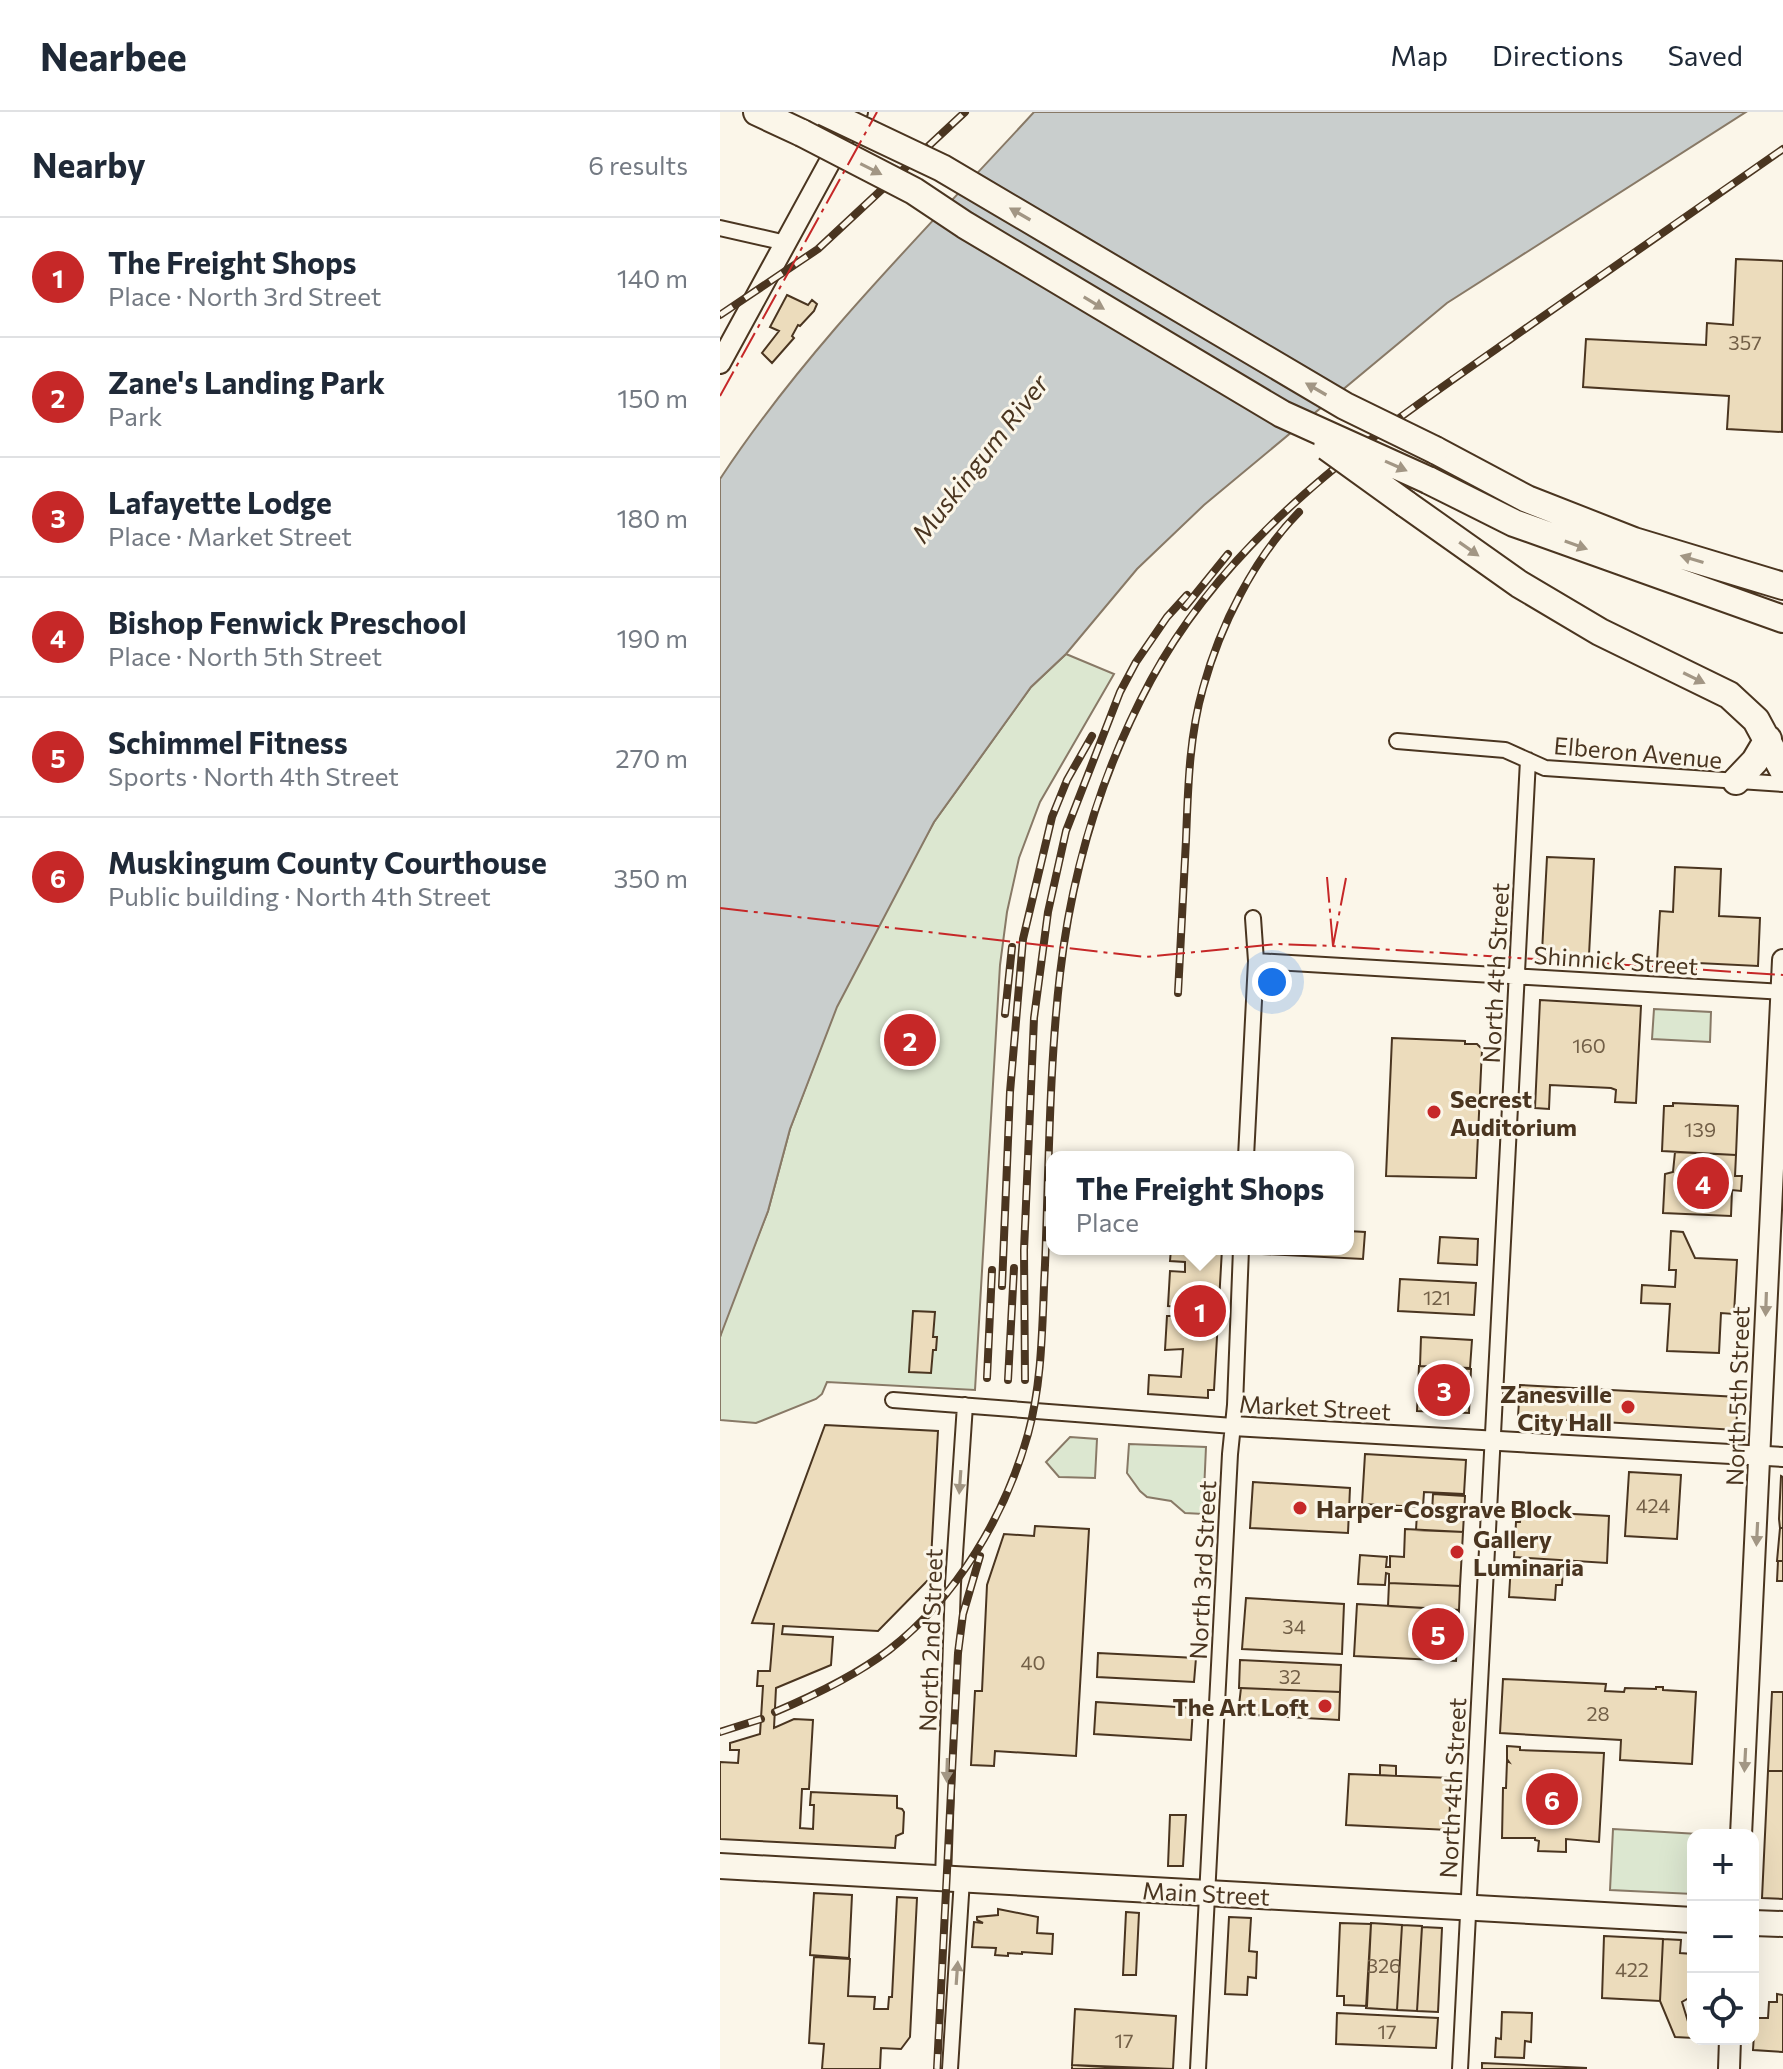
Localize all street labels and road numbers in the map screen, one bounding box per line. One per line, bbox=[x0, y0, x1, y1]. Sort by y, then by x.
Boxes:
street label: Elberon Avenue bbox=[1553, 730, 1723, 774]
street label: North 4th Street bbox=[1476, 882, 1514, 1064]
street label: Shinnick Street bbox=[1533, 940, 1699, 980]
street label: North 5th Street bbox=[1719, 1305, 1755, 1486]
street label: Market Street bbox=[1238, 1389, 1392, 1425]
street label: North 3rd Street bbox=[1183, 1480, 1221, 1660]
street label: North 2nd Street bbox=[912, 1548, 948, 1732]
street label: North 4th Street bbox=[1433, 1697, 1471, 1879]
street label: Main Street bbox=[1142, 1875, 1271, 1911]

